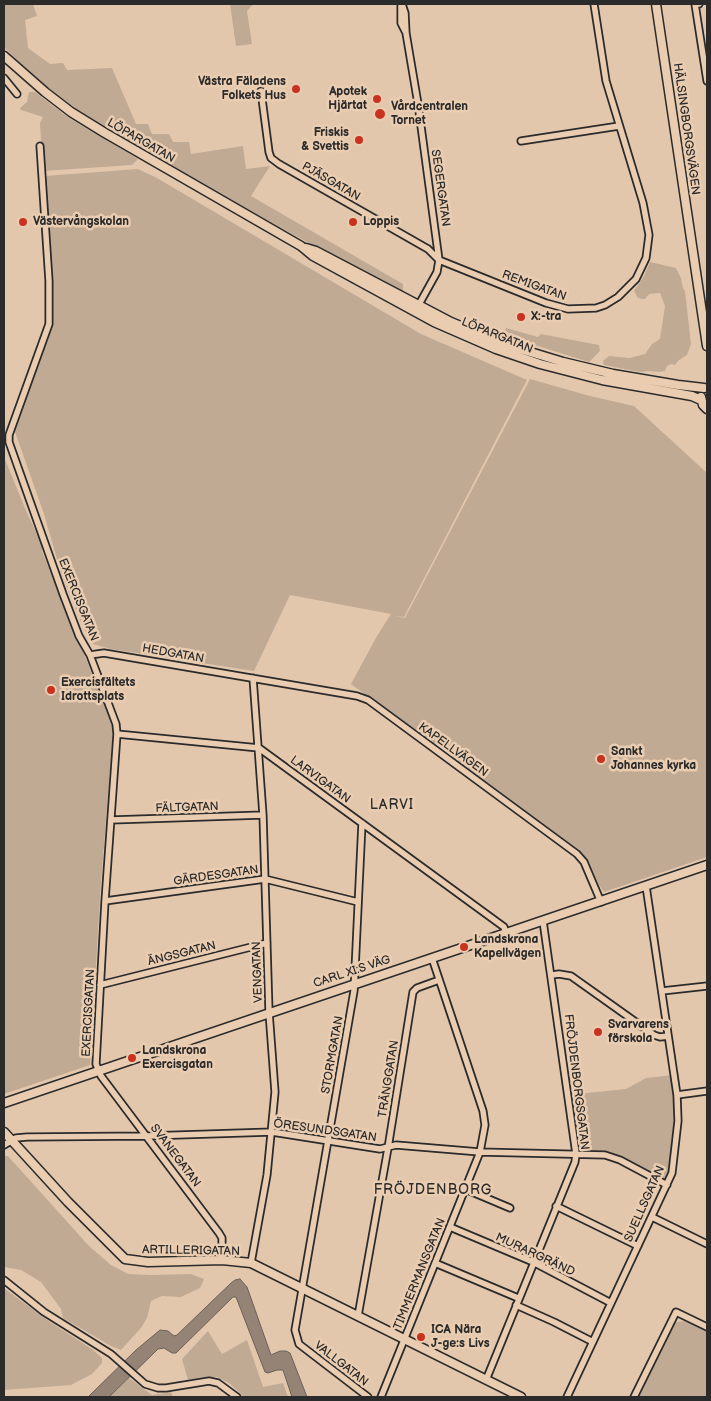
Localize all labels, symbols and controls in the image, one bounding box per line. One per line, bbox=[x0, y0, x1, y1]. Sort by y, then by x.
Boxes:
street label: HÄLSINGBORGSVÄGEN bbox=[670, 62, 702, 196]
place label: Västra Fäladens Folkets Hus bbox=[198, 75, 286, 103]
marker: Västra Fäladens Folkets Hus bbox=[290, 83, 302, 95]
place label: Apotek Hjärtat bbox=[328, 85, 367, 113]
marker: Apotek Hjärtat bbox=[371, 93, 383, 105]
place label: Vårdcentralen Tornet bbox=[391, 100, 468, 128]
marker: Vårdcentralen Tornet bbox=[373, 107, 387, 121]
street label: LÖPARGATAN bbox=[104, 116, 178, 166]
place label: Friskis & Svettis bbox=[301, 126, 349, 154]
marker: Friskis & Svettis bbox=[353, 134, 365, 146]
street label: SEGERGATAN bbox=[427, 149, 453, 227]
street label: PJÄSGATAN bbox=[299, 160, 363, 204]
place label: Västervångskolan bbox=[33, 215, 129, 229]
place label: Loppis bbox=[363, 215, 399, 229]
marker: Västervångskolan bbox=[17, 216, 29, 228]
marker: Loppis bbox=[347, 216, 359, 228]
street label: REMIGATAN bbox=[500, 268, 568, 304]
place label: X:-tra bbox=[531, 310, 561, 324]
marker: X:-tra bbox=[515, 311, 527, 323]
street label: LÖPARGATAN bbox=[459, 315, 535, 357]
street label: EXERCISGATAN bbox=[55, 557, 101, 643]
street label: HEDGATAN bbox=[141, 641, 205, 667]
place label: Exercisfältets Idrottsplats bbox=[61, 676, 135, 704]
marker: Exercisfältets Idrottsplats bbox=[45, 684, 57, 696]
street label: KAPELLVÄGEN bbox=[415, 720, 491, 780]
place label: Sankt Johannes kyrka bbox=[611, 745, 696, 773]
street label: LARVIGATAN bbox=[287, 753, 353, 807]
marker: Sankt Johannes kyrka bbox=[595, 753, 607, 765]
district label: LARVI bbox=[369, 797, 415, 813]
street label: FÄLTGATAN bbox=[155, 800, 219, 816]
street label: GÄRDESGATAN bbox=[173, 863, 259, 889]
place label: Landskrona Kapellvägen bbox=[474, 933, 541, 961]
street label: ÄNGSGATAN bbox=[146, 939, 218, 969]
street label: VENGATAN bbox=[250, 941, 266, 1003]
marker: Landskrona Kapellvägen bbox=[458, 941, 470, 953]
street label: CARL XI:S VÄG bbox=[312, 953, 392, 991]
street label: EXERCISGATAN bbox=[80, 969, 98, 1057]
street label: FRÖJDENBORGSGATAN bbox=[561, 1013, 591, 1151]
street label: STORMGATAN bbox=[319, 1015, 347, 1095]
place label: Svarvarens förskola bbox=[608, 1018, 669, 1046]
marker: Svarvarens förskola bbox=[592, 1026, 604, 1038]
street label: TRÄNGGATAN bbox=[376, 1039, 402, 1119]
place label: Landskrona Exercisgatan bbox=[142, 1044, 213, 1072]
marker: Landskrona Exercisgatan bbox=[126, 1052, 138, 1064]
street label: ÖRESUNDSGATAN bbox=[272, 1117, 378, 1145]
street label: SVANEGATAN bbox=[147, 1122, 203, 1190]
street label: SUELLSGATAN bbox=[622, 1163, 668, 1245]
district label: FRÖJDENBORG bbox=[372, 1182, 494, 1198]
street label: TIMMERMANSGATAN bbox=[391, 1216, 449, 1332]
street label: MURARGRÄND bbox=[493, 1230, 577, 1280]
street label: ARTILLERIGATAN bbox=[142, 1243, 240, 1259]
place label: ICA Nära J-ge:s Livs bbox=[431, 1323, 490, 1351]
marker: ICA Nära J-ge:s Livs bbox=[415, 1331, 427, 1343]
street label: VALLGATAN bbox=[311, 1338, 371, 1390]

